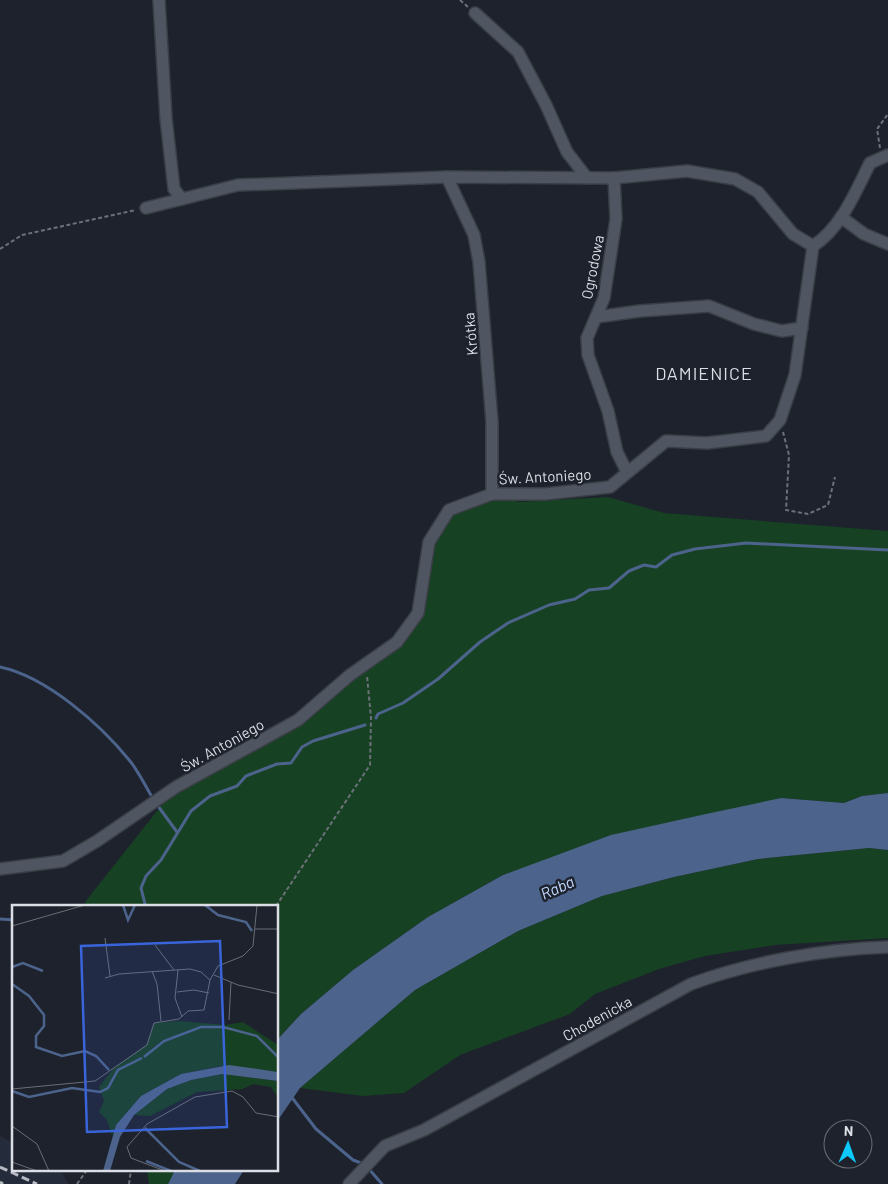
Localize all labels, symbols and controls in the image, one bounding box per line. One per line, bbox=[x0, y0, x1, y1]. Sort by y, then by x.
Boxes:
street label: Ogrodowa bbox=[577, 233, 607, 301]
street label: Krótka bbox=[459, 312, 481, 356]
district label: DAMIENICE bbox=[655, 362, 753, 384]
street label: Św. Antoniego bbox=[498, 465, 592, 487]
street label: Św. Antoniego bbox=[177, 715, 267, 775]
water label: Raba bbox=[537, 871, 577, 903]
inset map bbox=[12, 905, 279, 1172]
street label: Chodenicka bbox=[559, 992, 635, 1044]
north arrow bbox=[823, 1119, 873, 1169]
text: N bbox=[844, 1122, 853, 1139]

